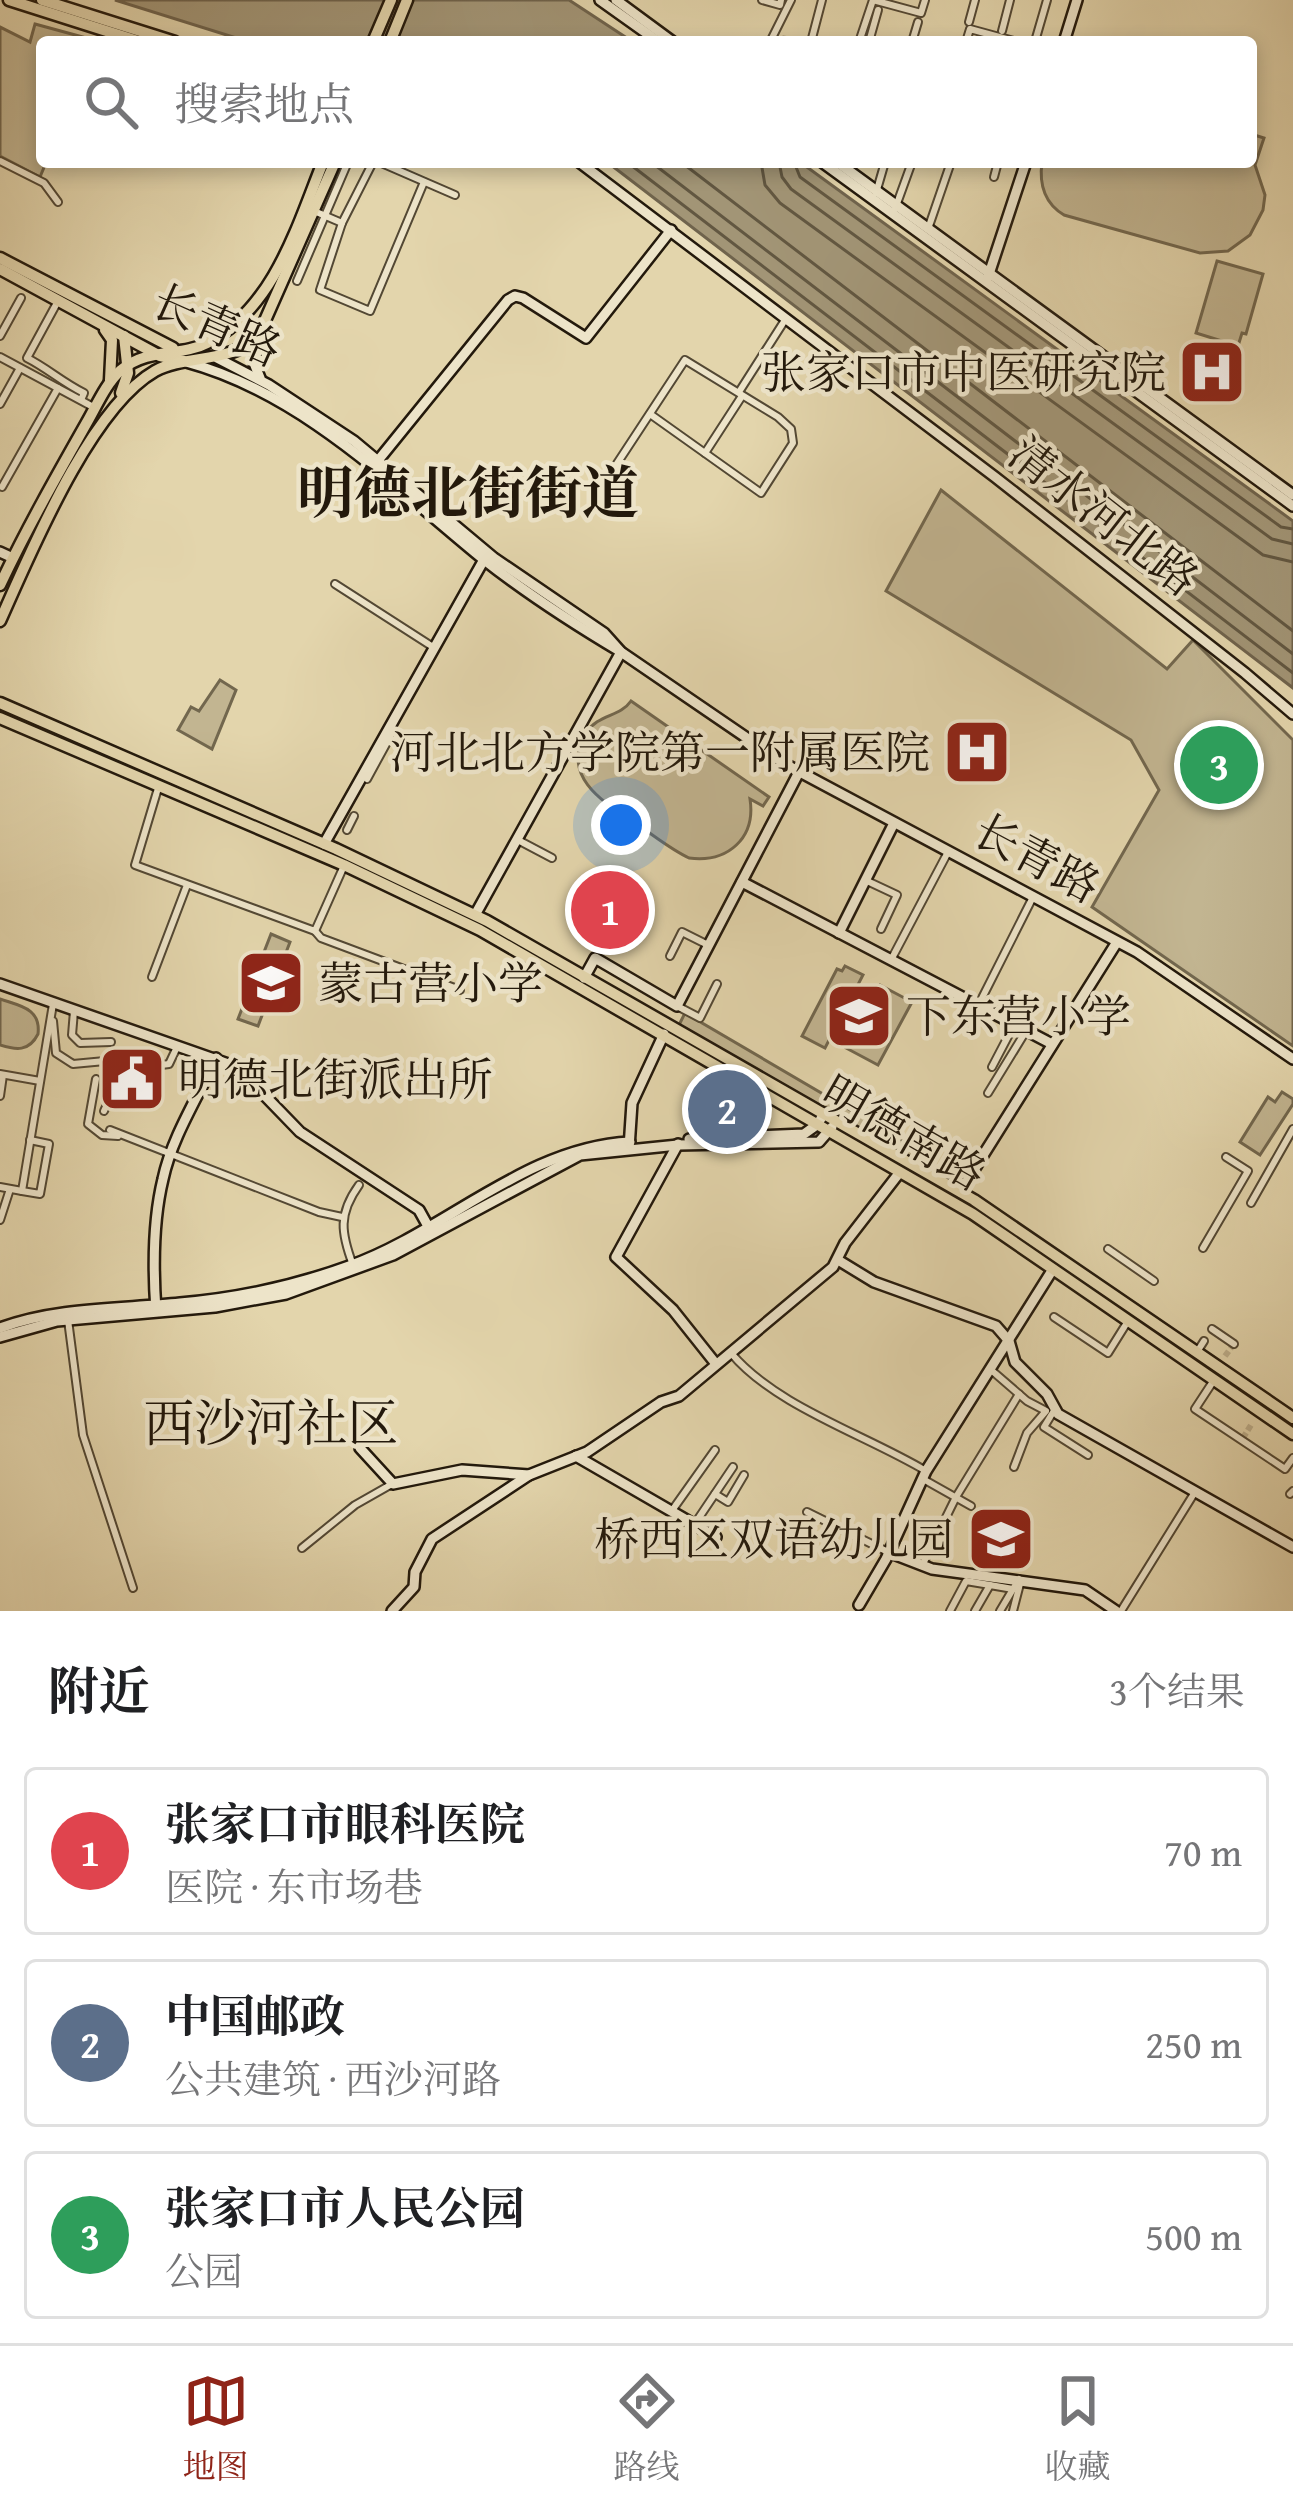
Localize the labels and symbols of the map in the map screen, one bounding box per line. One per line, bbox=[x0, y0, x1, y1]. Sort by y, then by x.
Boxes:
street label: 长青路 bbox=[142, 267, 292, 382]
hospital icon: 张家口市中医研究院 bbox=[1177, 337, 1247, 407]
place label: 张家口市中医研究院 bbox=[761, 339, 1166, 404]
street label: 清水河北路 bbox=[996, 421, 1213, 610]
district label: 明德北街街道 bbox=[297, 450, 639, 534]
hospital icon: 河北北方学院第一附属医院 bbox=[942, 717, 1012, 787]
place label: 河北北方学院第一附属医院 bbox=[390, 719, 930, 784]
pin: 3 bbox=[1180, 720, 1258, 810]
your location bbox=[591, 795, 651, 855]
street label: 长青路 bbox=[962, 797, 1112, 918]
pin: 1 bbox=[571, 865, 649, 955]
school or university icon: 蒙古营小学 bbox=[236, 948, 306, 1018]
place label: 蒙古营小学 bbox=[318, 950, 543, 1015]
school or university icon: 下东营小学 bbox=[824, 981, 894, 1051]
place label: 下东营小学 bbox=[906, 983, 1131, 1048]
public building icon: 明德北街派出所 bbox=[97, 1044, 167, 1114]
place label: 明德北街派出所 bbox=[178, 1046, 493, 1111]
street label: 明德南路 bbox=[810, 1059, 998, 1206]
pin: 2 bbox=[688, 1064, 766, 1154]
district label: 西沙河社区 bbox=[143, 1385, 399, 1460]
school or university icon: 桥西区双语幼儿园 bbox=[966, 1504, 1036, 1574]
place label: 桥西区双语幼儿园 bbox=[594, 1506, 954, 1571]

